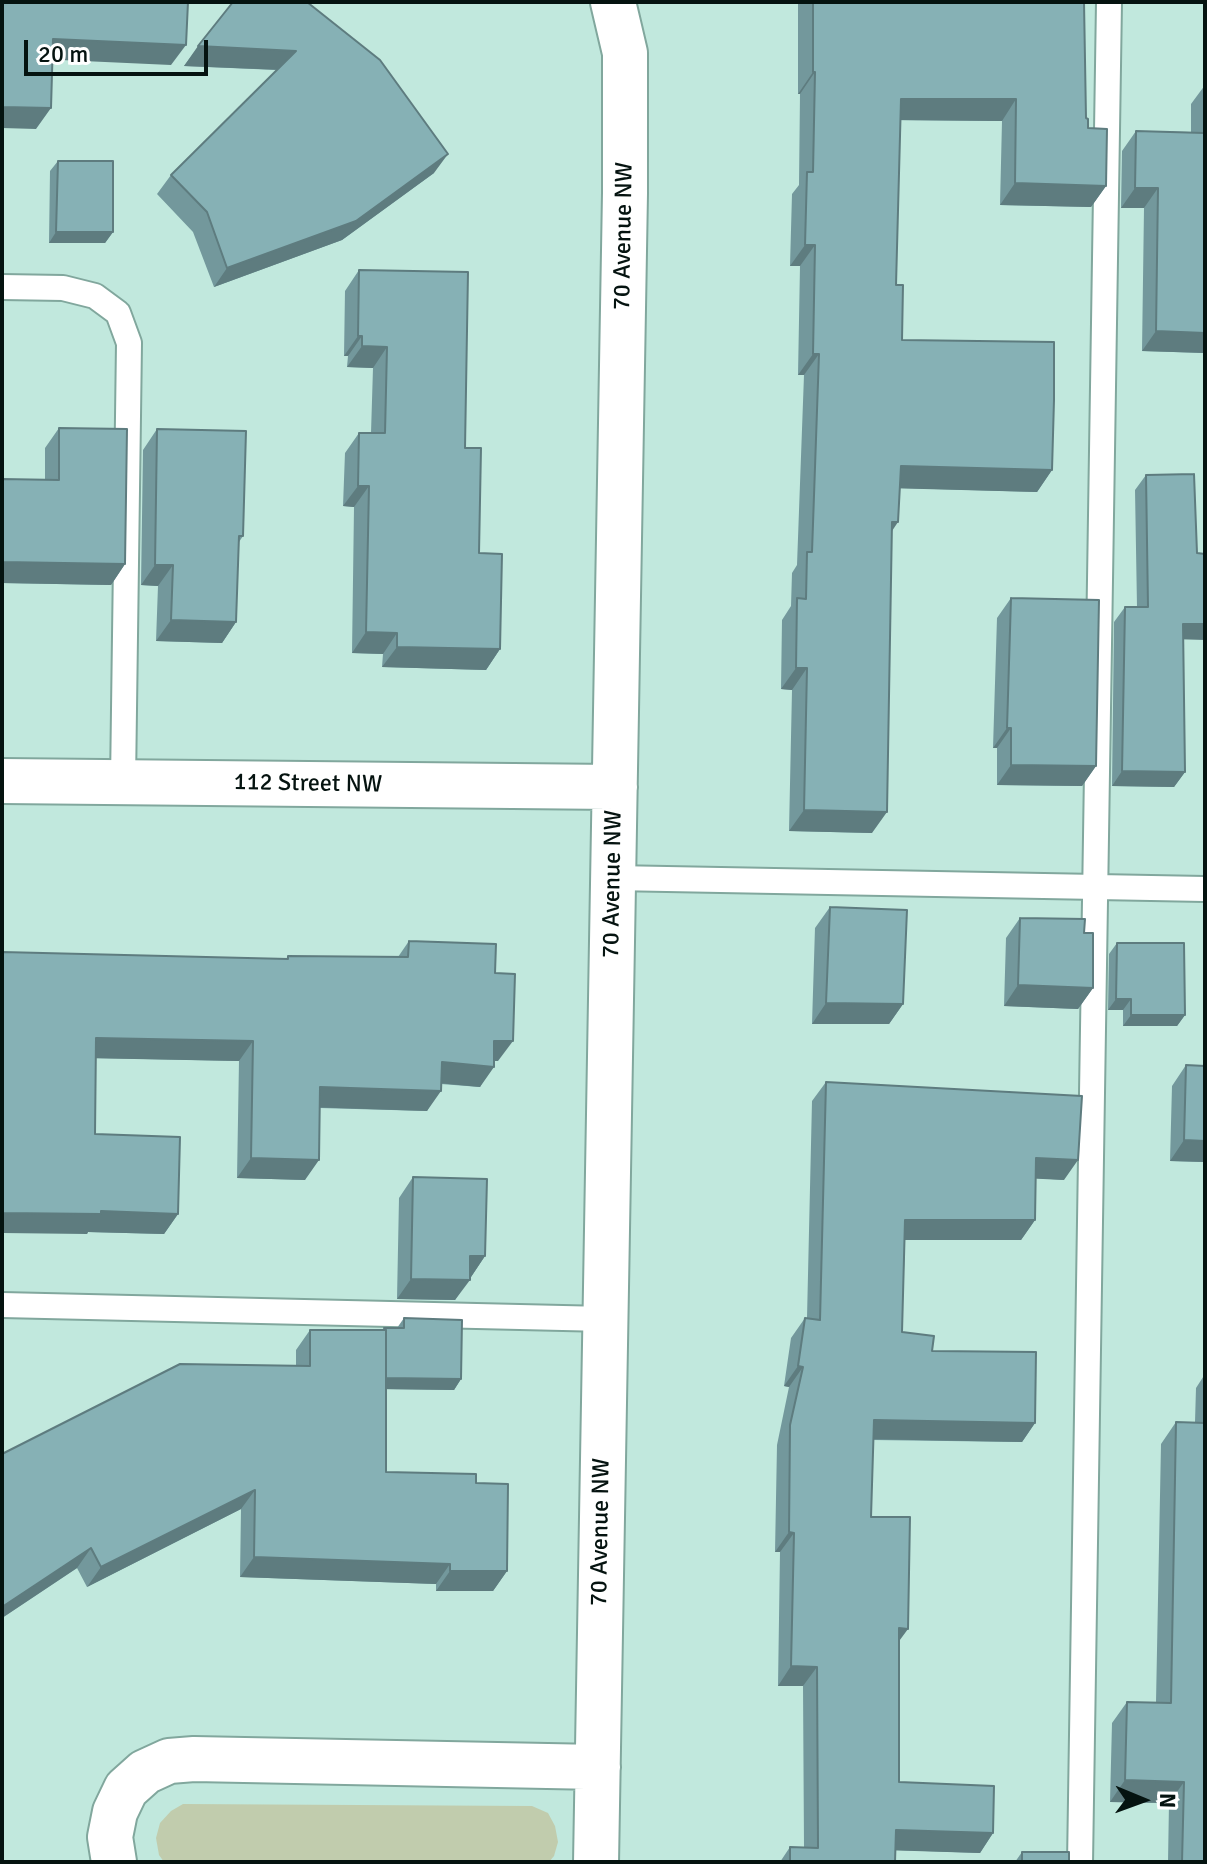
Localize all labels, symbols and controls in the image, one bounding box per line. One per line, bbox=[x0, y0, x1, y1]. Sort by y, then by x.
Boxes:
scale bar bbox=[28, 24, 212, 74]
text: 20 m bbox=[38, 39, 88, 69]
street label: 70 Avenue NW bbox=[608, 162, 640, 310]
street label: 112 Street NW bbox=[233, 768, 383, 800]
street label: 70 Avenue NW bbox=[597, 810, 629, 958]
street label: 70 Avenue NW bbox=[585, 1458, 617, 1606]
north arrow bbox=[1103, 1760, 1183, 1840]
text: N bbox=[1154, 1793, 1181, 1808]

